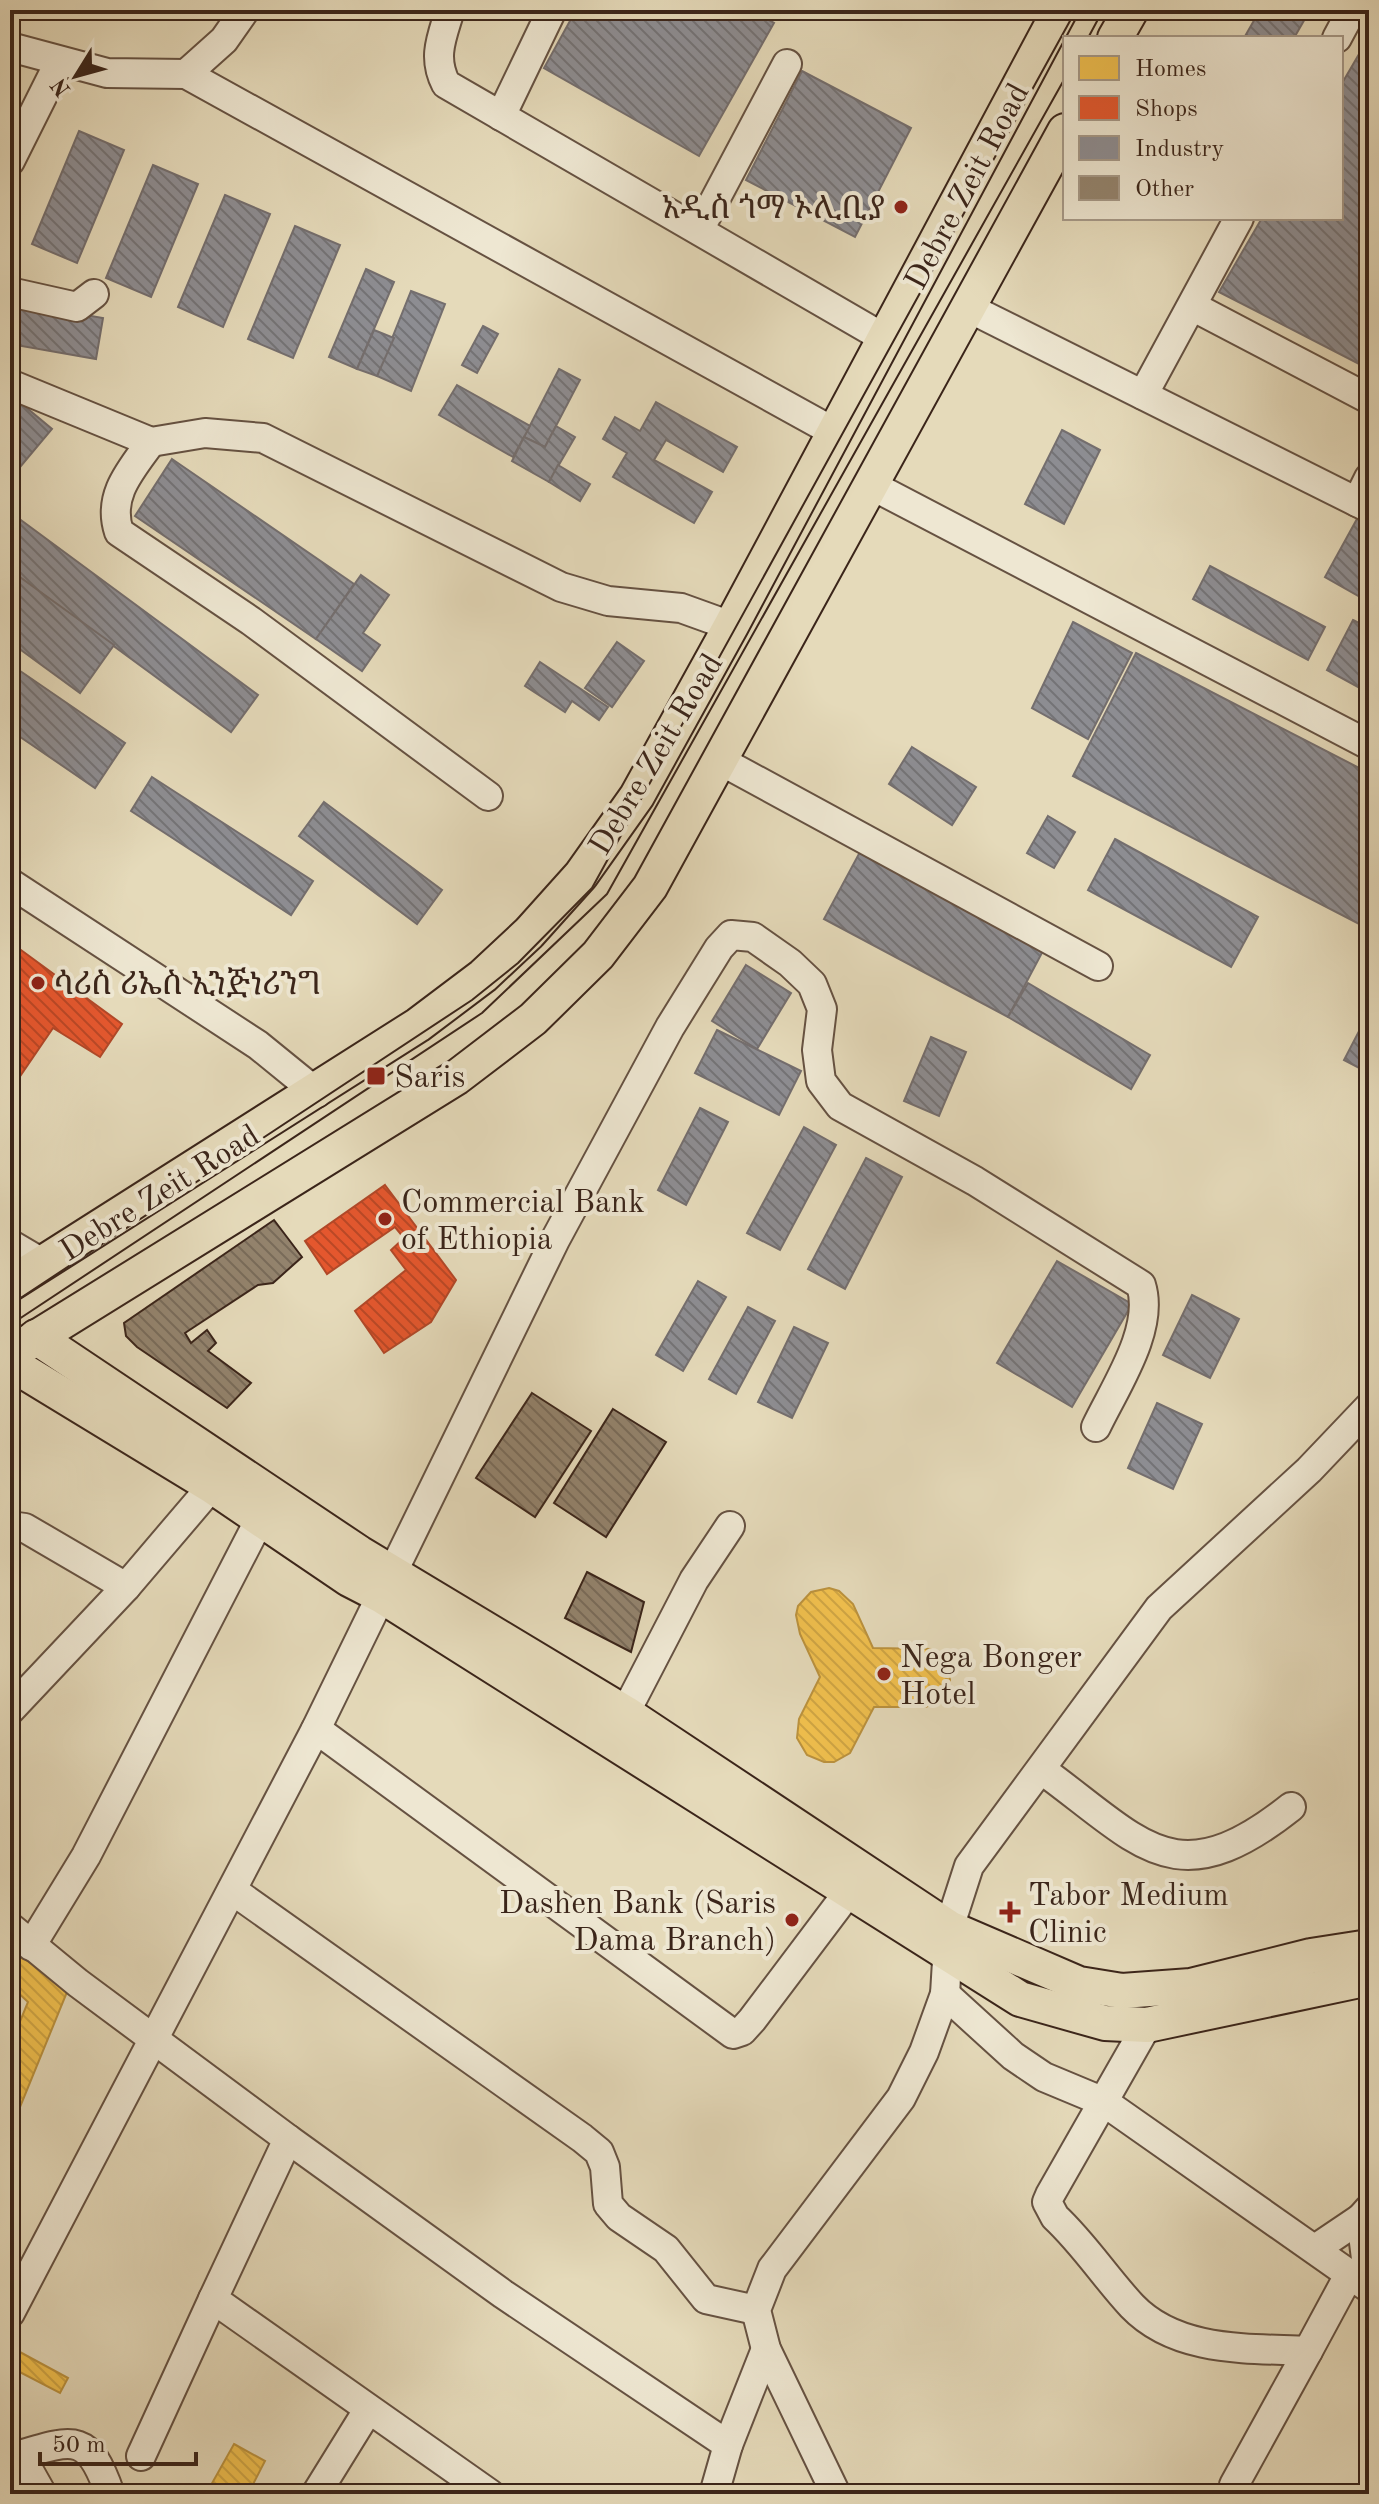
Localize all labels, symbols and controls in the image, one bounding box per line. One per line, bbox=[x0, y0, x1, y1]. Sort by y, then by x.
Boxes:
north arrow bbox=[36, 36, 116, 116]
legend bbox=[1063, 36, 1343, 220]
text: Homes bbox=[1135, 58, 1206, 82]
text: N bbox=[48, 73, 75, 100]
street label: Debre Zeit Road bbox=[901, 79, 1036, 296]
text: Shops bbox=[1135, 98, 1198, 122]
text: Industry bbox=[1135, 138, 1224, 162]
text: Other bbox=[1135, 178, 1194, 202]
place label: አዲስ ጎማ ኦሊቢያ bbox=[662, 193, 885, 226]
marker: አዲስ ጎማ ኦሊቢያ bbox=[892, 198, 910, 216]
street label: Debre Zeit Road bbox=[585, 649, 730, 862]
place label: ሳሪስ ሪኤስ ኢንጅነሪንግ bbox=[54, 967, 322, 1002]
marker: ሳሪስ ሪኤስ ኢንጅነሪንግ bbox=[29, 974, 47, 992]
place label: Saris bbox=[394, 1063, 465, 1095]
marker: Saris bbox=[365, 1065, 387, 1087]
street label: Debre Zeit Road bbox=[55, 1120, 266, 1269]
place label: Commercial Bank of Ethiopia bbox=[401, 1188, 645, 1257]
marker: Commercial Bank of Ethiopia bbox=[376, 1210, 394, 1228]
place label: Nega Bonger Hotel bbox=[900, 1643, 1082, 1712]
marker: Nega Bonger Hotel bbox=[875, 1665, 893, 1683]
place label: Tabor Medium Clinic bbox=[1028, 1881, 1229, 1950]
place label: Dashen Bank (Saris Dama Branch) bbox=[499, 1889, 776, 1958]
marker: Tabor Medium Clinic bbox=[999, 1901, 1021, 1923]
marker: Dashen Bank (Saris Dama Branch) bbox=[783, 1911, 801, 1929]
scale bar bbox=[40, 2416, 196, 2466]
text: 50 m bbox=[52, 2434, 106, 2458]

